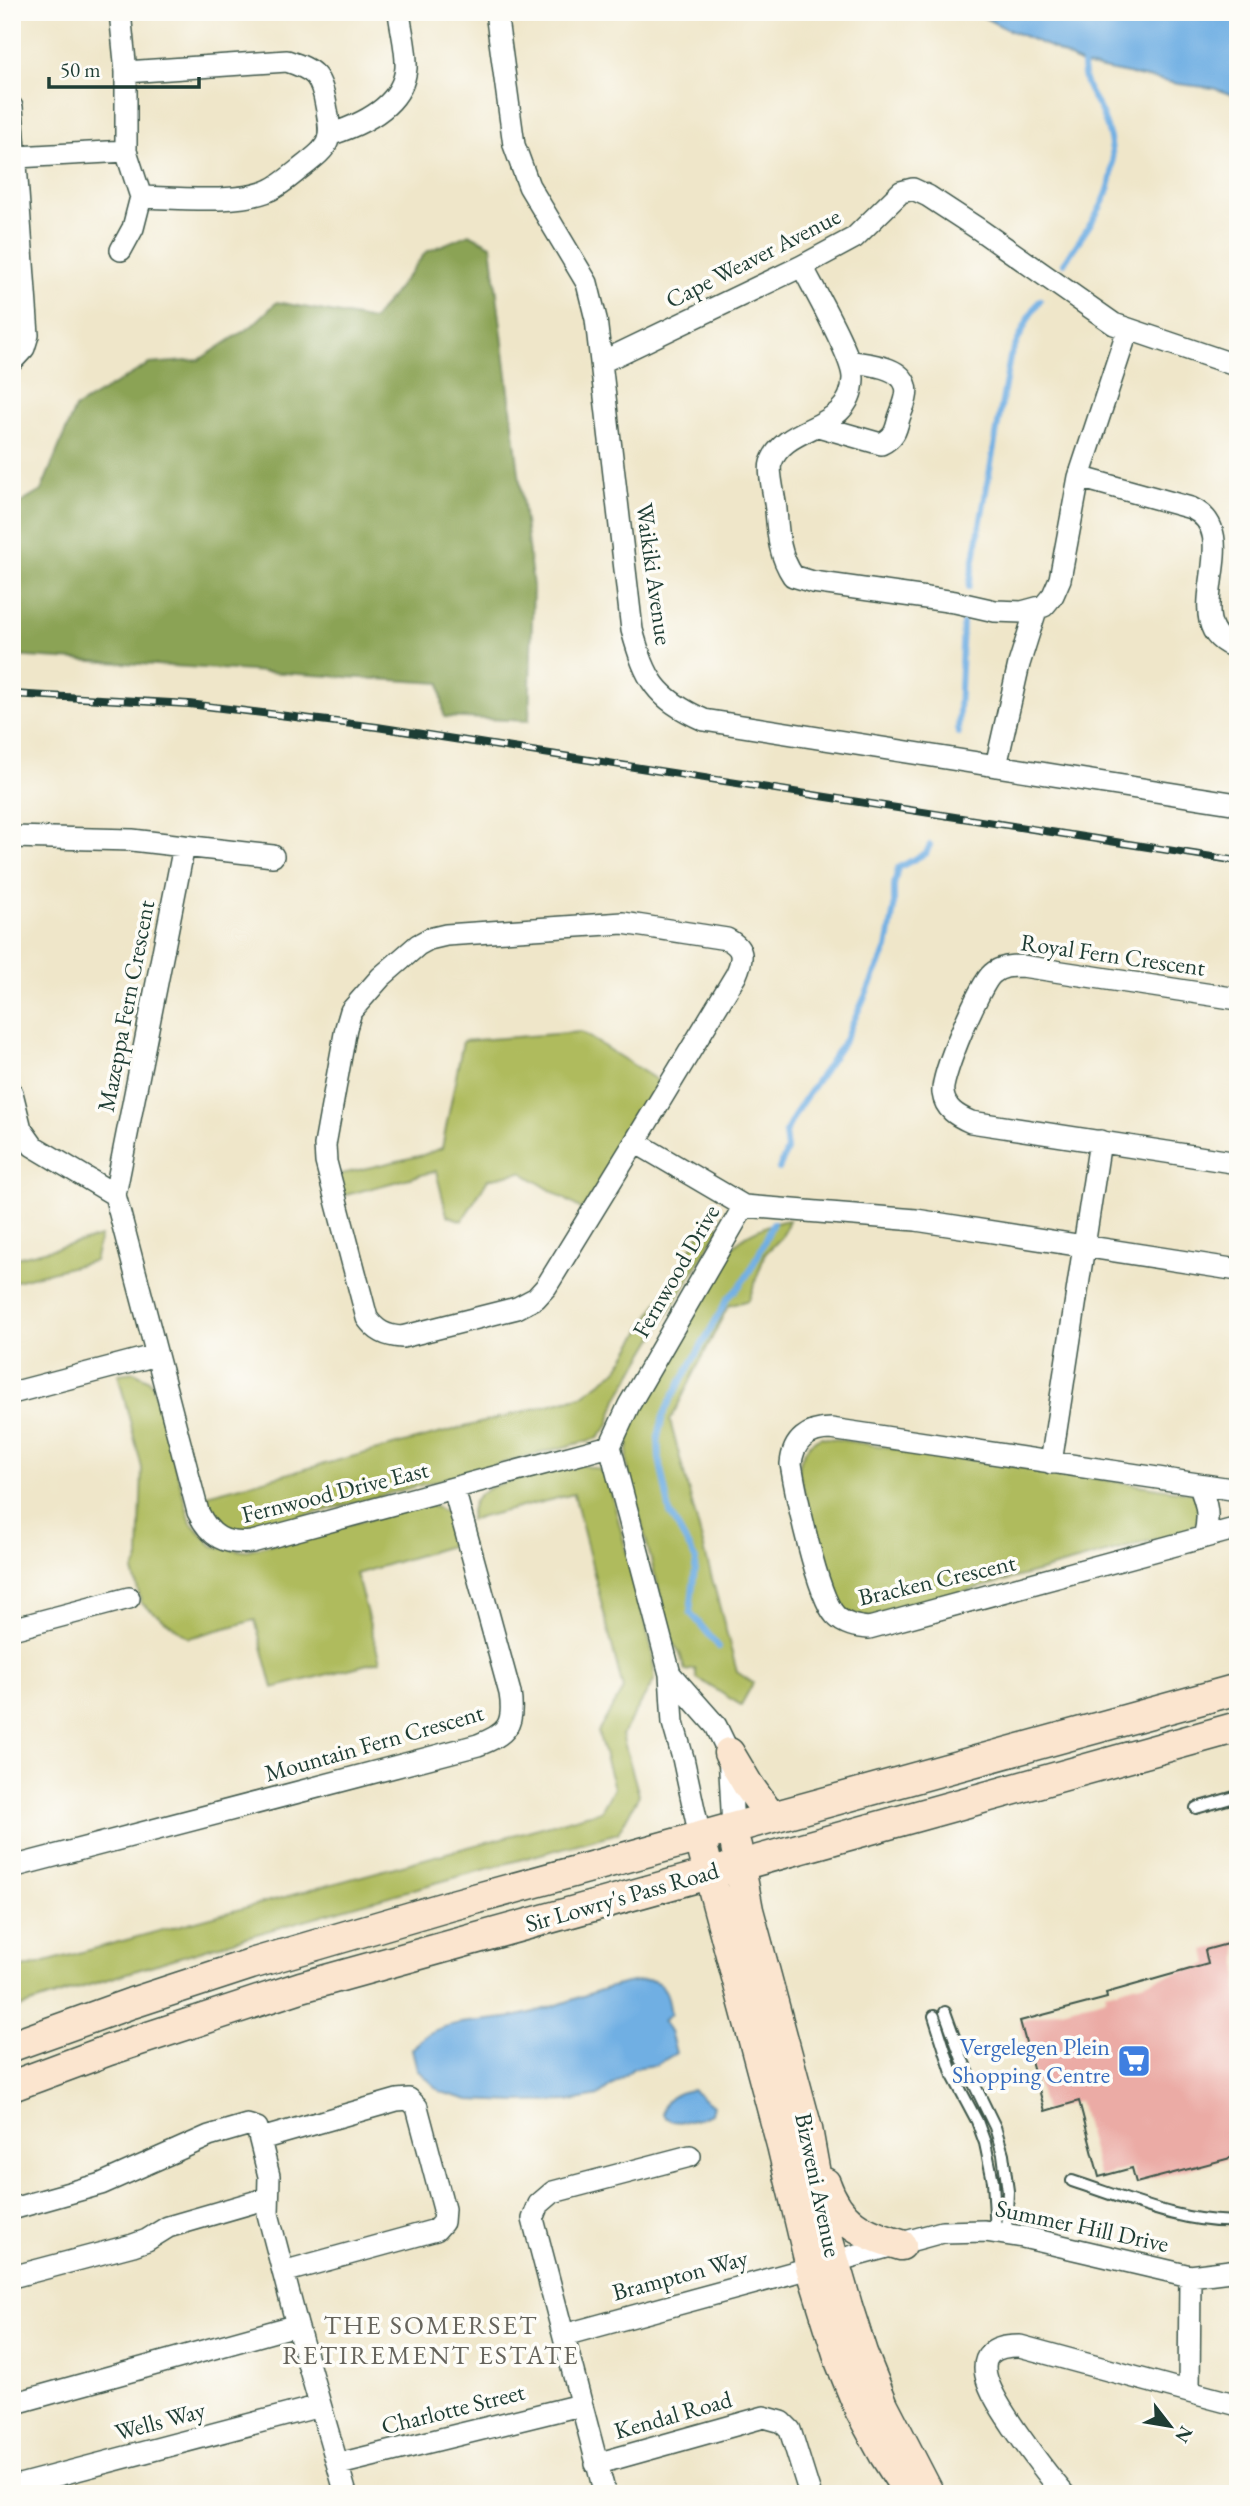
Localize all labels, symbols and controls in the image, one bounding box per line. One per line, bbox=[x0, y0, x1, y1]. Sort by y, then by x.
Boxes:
scale bar bbox=[49, 46, 200, 90]
text: 50 m bbox=[60, 56, 101, 83]
street label: Cape Weaver Avenue bbox=[660, 200, 845, 315]
street label: Waikiki Avenue bbox=[629, 501, 680, 647]
street label: Mazeppa Fern Crescent bbox=[90, 897, 161, 1114]
street label: Royal Fern Crescent bbox=[1019, 926, 1208, 983]
street label: Fernwood Drive bbox=[625, 1199, 726, 1343]
street label: Fernwood Drive East bbox=[238, 1453, 432, 1530]
street label: Bracken Crescent bbox=[855, 1546, 1019, 1613]
street label: Mountain Fern Crescent bbox=[261, 1696, 487, 1789]
street label: Sir Lowry's Pass Road bbox=[522, 1854, 723, 1939]
place label: Vergelegen Plein Shopping Centre bbox=[952, 2031, 1110, 2090]
supermarket icon: Vergelegen Plein Shopping Centre bbox=[1115, 2042, 1153, 2080]
street label: Bizweni Avenue bbox=[788, 2110, 849, 2260]
street label: Summer Hill Drive bbox=[993, 2192, 1172, 2259]
street label: Brampton Way bbox=[609, 2241, 752, 2307]
district label: THE SOMERSET RETIREMENT ESTATE bbox=[282, 2308, 580, 2372]
street label: Charlotte Street bbox=[378, 2376, 528, 2441]
street label: Kendal Road bbox=[610, 2383, 736, 2446]
north arrow bbox=[1134, 2390, 1204, 2460]
street label: Wells Way bbox=[111, 2393, 209, 2447]
text: N bbox=[1169, 2421, 1199, 2448]

